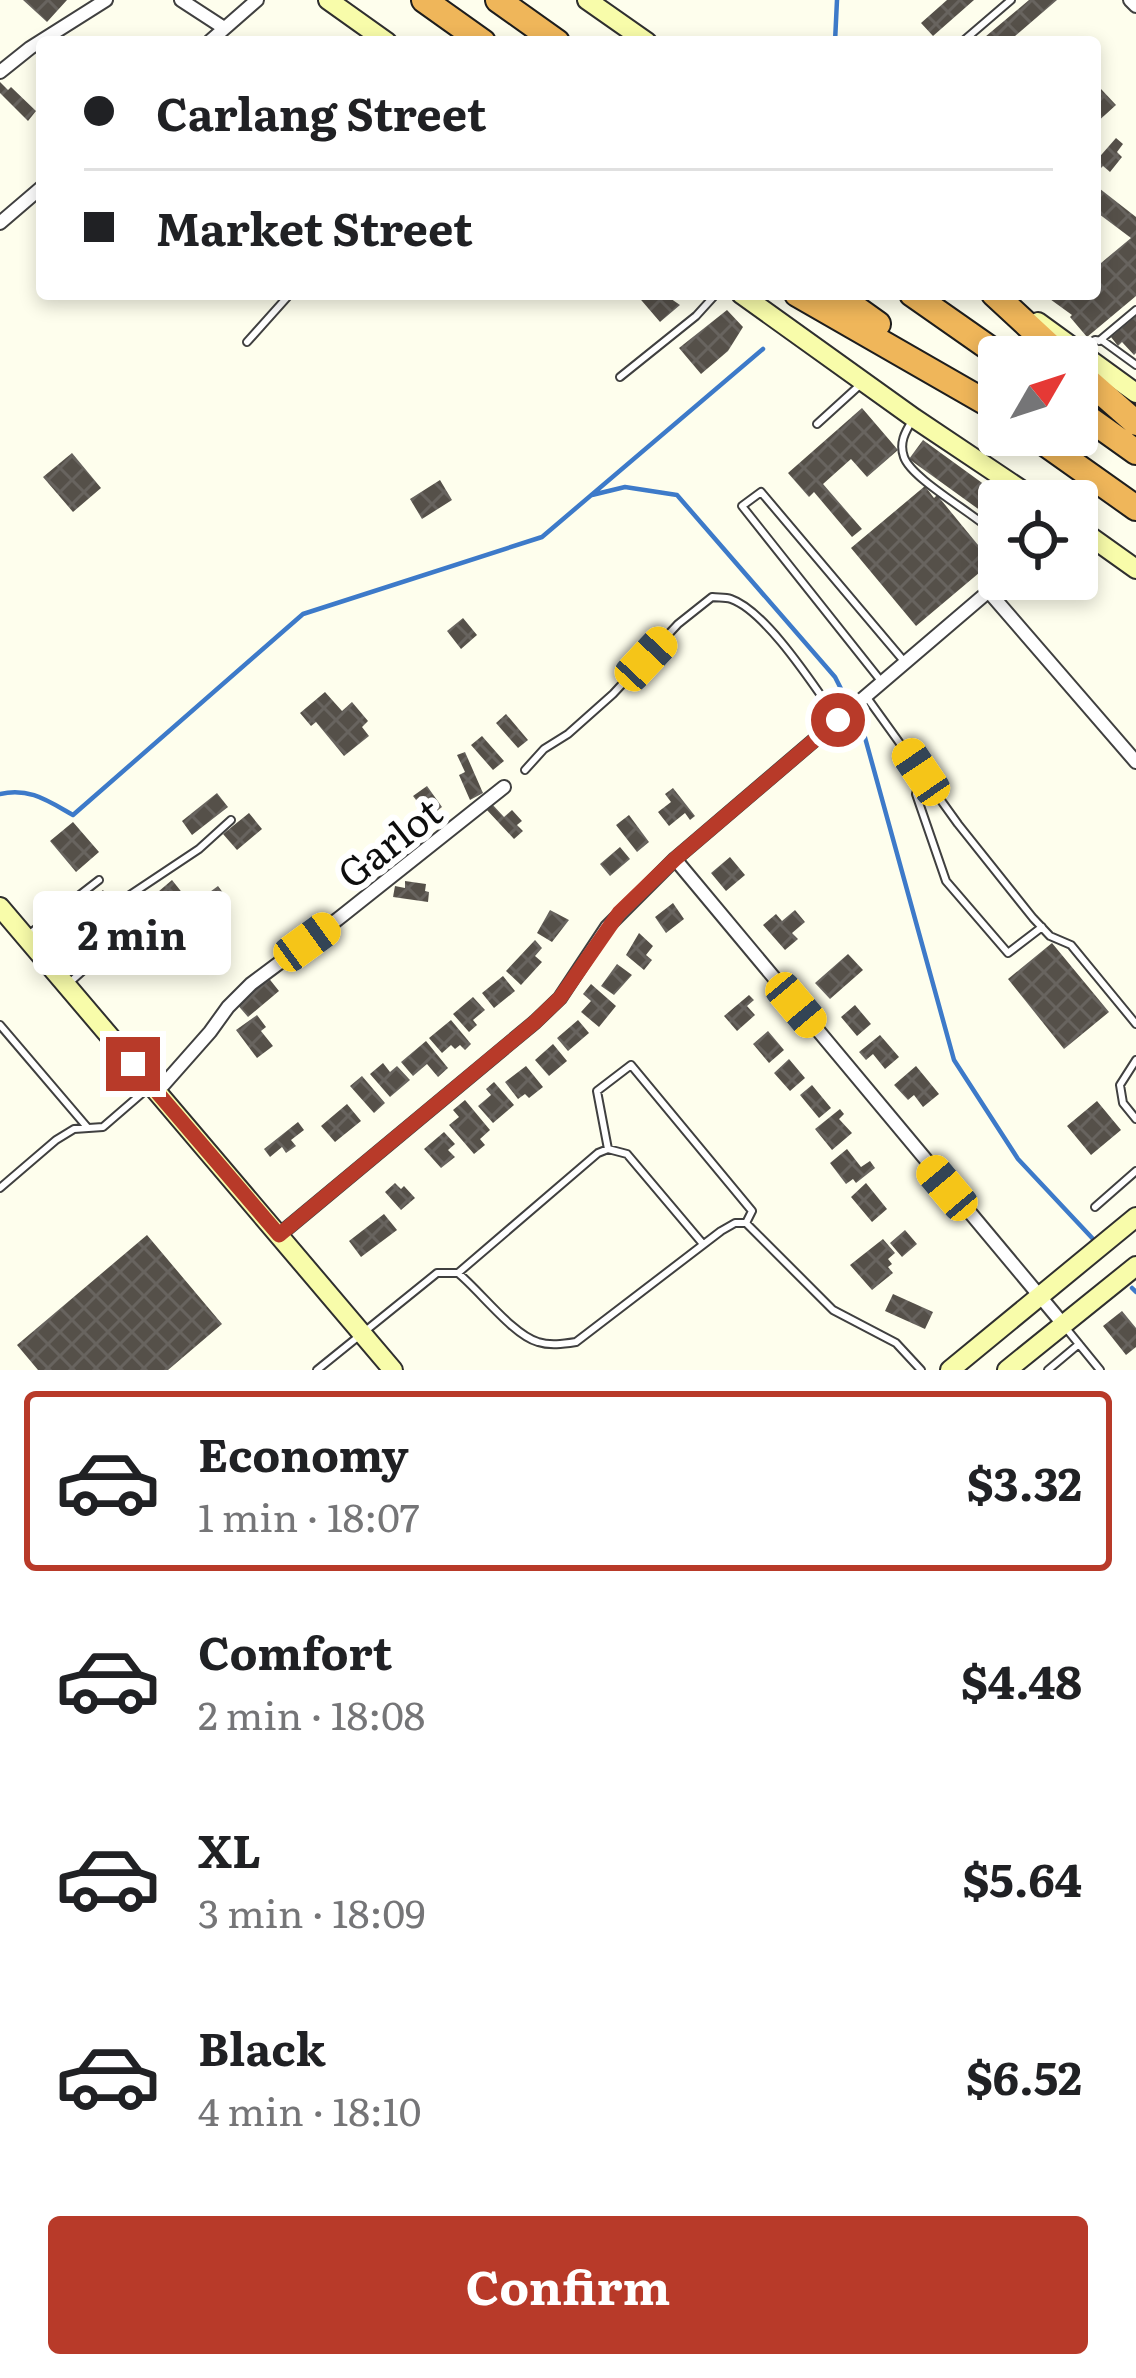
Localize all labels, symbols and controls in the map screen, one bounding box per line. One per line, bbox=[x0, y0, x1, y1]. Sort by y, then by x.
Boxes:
text: Carlang Street bbox=[156, 78, 486, 145]
text: Market Street bbox=[156, 193, 473, 260]
north arrow bbox=[978, 336, 1098, 456]
map controls bbox=[978, 336, 1098, 600]
button: locate bbox=[978, 480, 1098, 600]
car bbox=[608, 620, 684, 698]
route start bbox=[811, 693, 865, 747]
car bbox=[886, 732, 956, 812]
street label: Garlot bbox=[324, 782, 453, 900]
callout: 2 min bbox=[34, 890, 232, 974]
text: 2 min bbox=[78, 904, 186, 962]
car bbox=[267, 906, 347, 978]
car bbox=[759, 966, 833, 1044]
route end bbox=[106, 1037, 160, 1091]
car bbox=[910, 1149, 984, 1227]
text: Economy bbox=[198, 1419, 409, 1486]
icon: car bbox=[54, 1427, 162, 1535]
text: $3.32 bbox=[967, 1448, 1082, 1515]
text: 1 min · 18:07 bbox=[198, 1486, 420, 1544]
text: Comfort bbox=[198, 1617, 392, 1684]
icon: car bbox=[54, 1625, 162, 1733]
text: $4.48 bbox=[961, 1646, 1082, 1713]
text: 2 min · 18:08 bbox=[198, 1684, 425, 1742]
text: XL bbox=[198, 1815, 261, 1882]
icon: car bbox=[54, 1823, 162, 1931]
text: $5.64 bbox=[963, 1844, 1082, 1911]
text: 3 min · 18:09 bbox=[198, 1882, 425, 1940]
text: Black bbox=[198, 2013, 326, 2080]
icon: car bbox=[54, 2021, 162, 2129]
text: $6.52 bbox=[966, 2042, 1082, 2109]
text: 4 min · 18:10 bbox=[198, 2080, 421, 2138]
button: Confirm bbox=[48, 2216, 1088, 2354]

